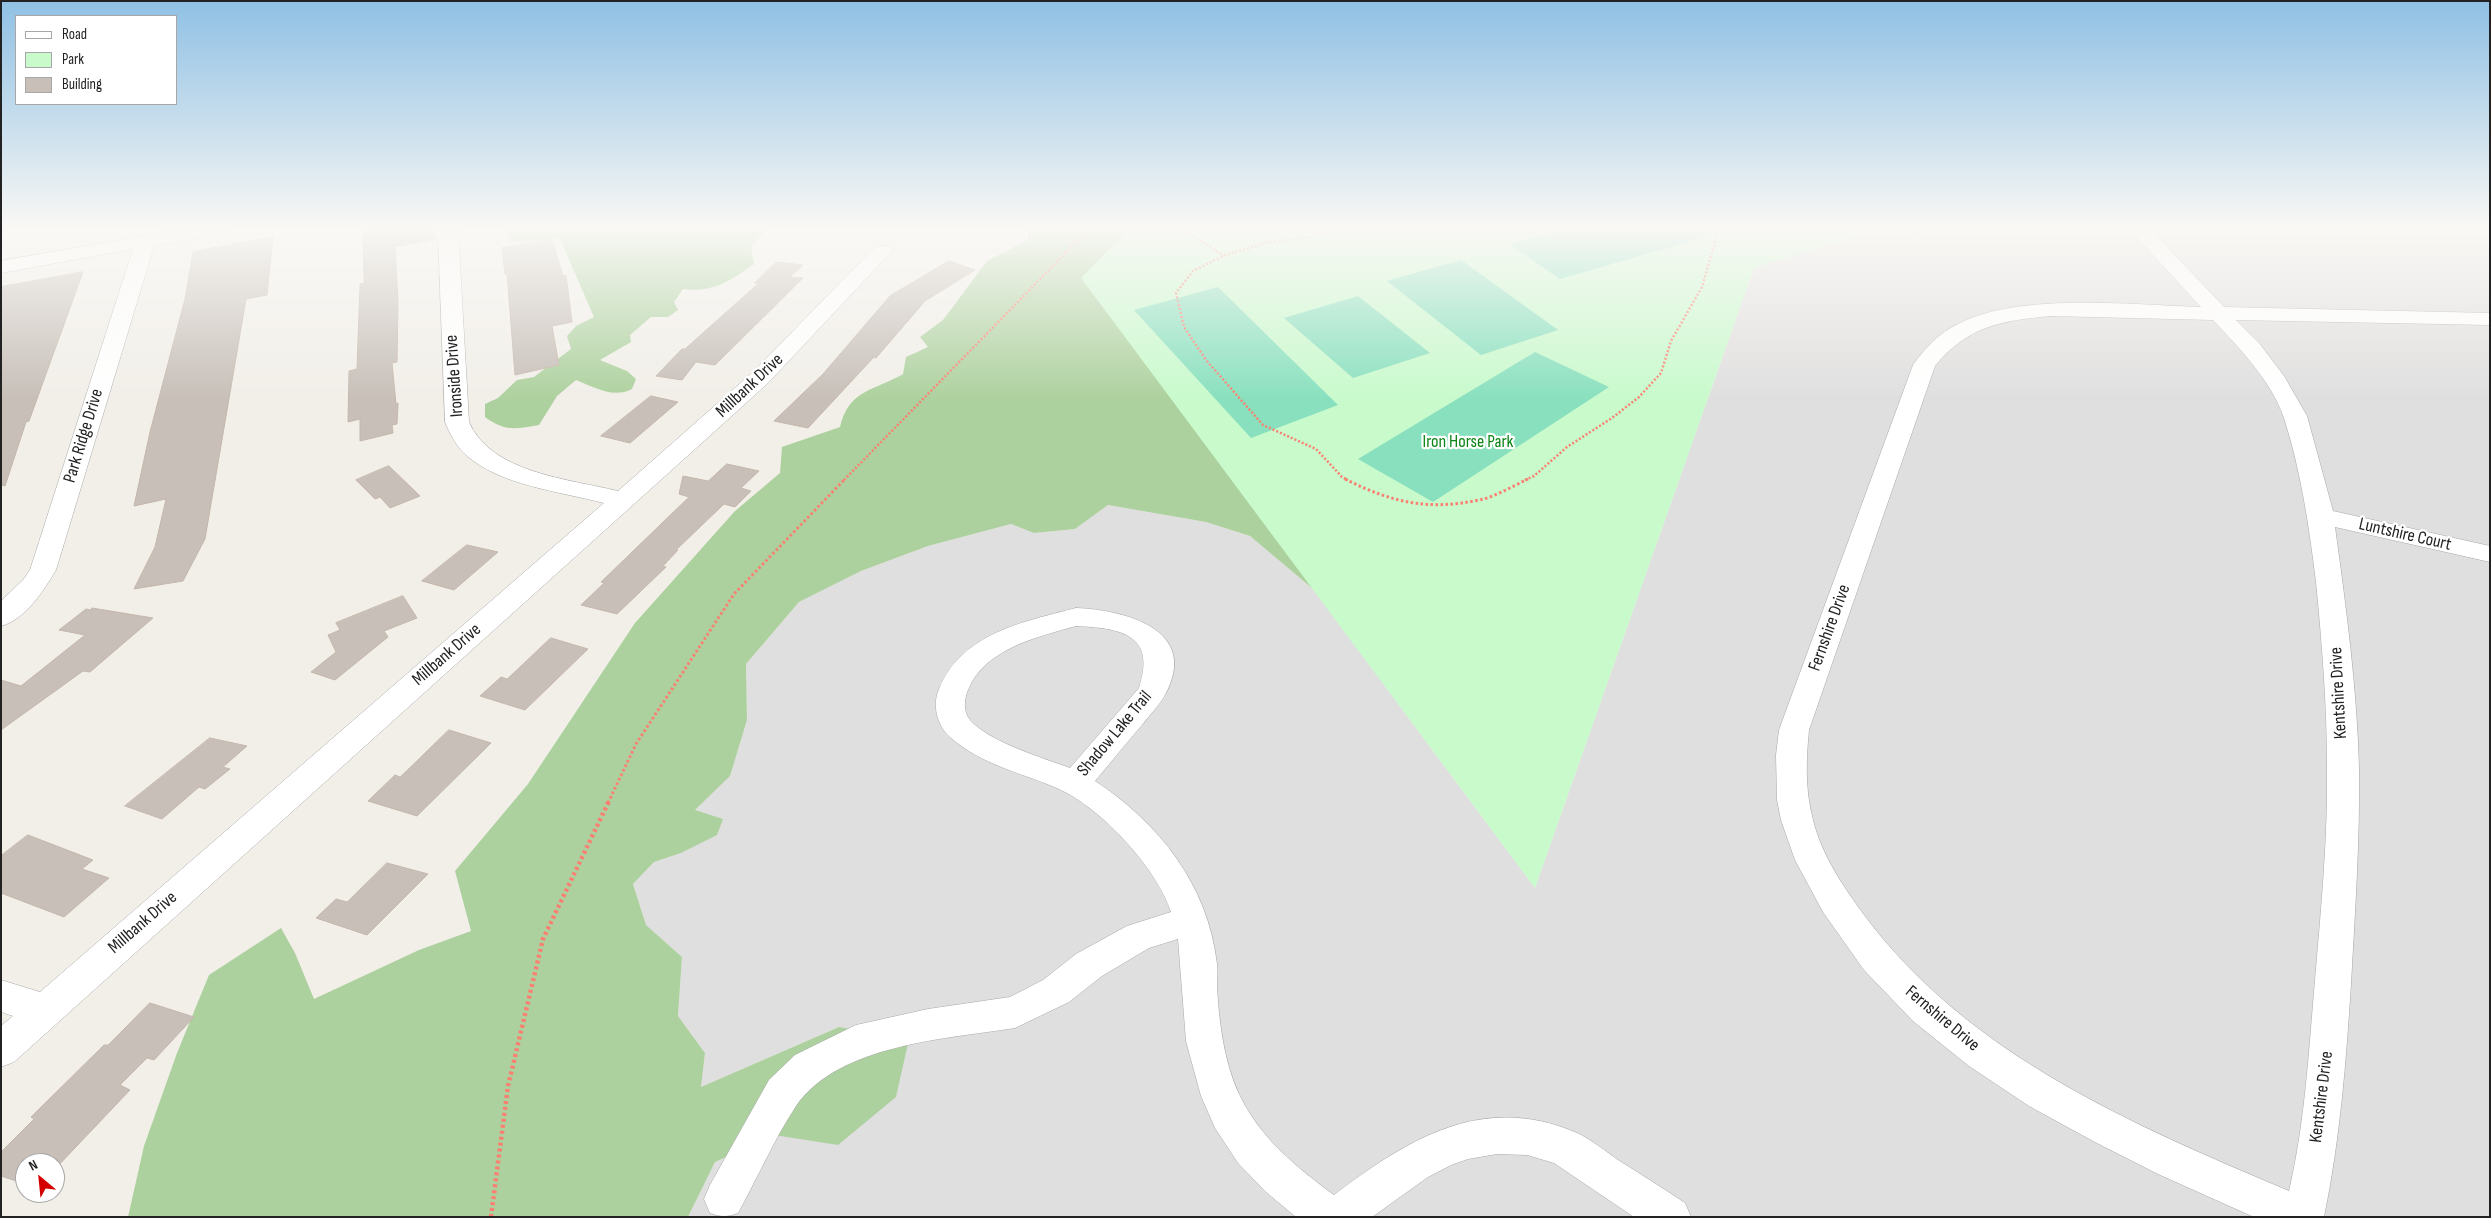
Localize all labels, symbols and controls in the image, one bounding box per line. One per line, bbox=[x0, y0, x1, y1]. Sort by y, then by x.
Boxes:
legend bbox=[15, 15, 178, 105]
text: Road bbox=[62, 25, 87, 44]
text: Park bbox=[62, 50, 84, 69]
text: Building bbox=[62, 75, 102, 94]
street label: Ironside Drive bbox=[441, 334, 469, 418]
street label: Millbank Drive bbox=[712, 349, 788, 423]
street label: Park Ridge Drive bbox=[59, 386, 109, 486]
park label: Iron Horse Park bbox=[1423, 431, 1513, 453]
street label: Luntshire Court bbox=[2357, 514, 2453, 556]
street label: Fernshire Drive bbox=[1804, 582, 1856, 674]
street label: Millbank Drive bbox=[408, 619, 486, 691]
street label: Kentshire Drive bbox=[2326, 646, 2352, 740]
street label: Shadow Lake Trail bbox=[1073, 687, 1157, 781]
street label: Millbank Drive bbox=[104, 887, 182, 959]
street label: Fernshire Drive bbox=[1900, 982, 1984, 1056]
street label: Kentshire Drive bbox=[2306, 1050, 2338, 1144]
north arrow bbox=[15, 1153, 65, 1203]
text: N bbox=[26, 1156, 40, 1174]

